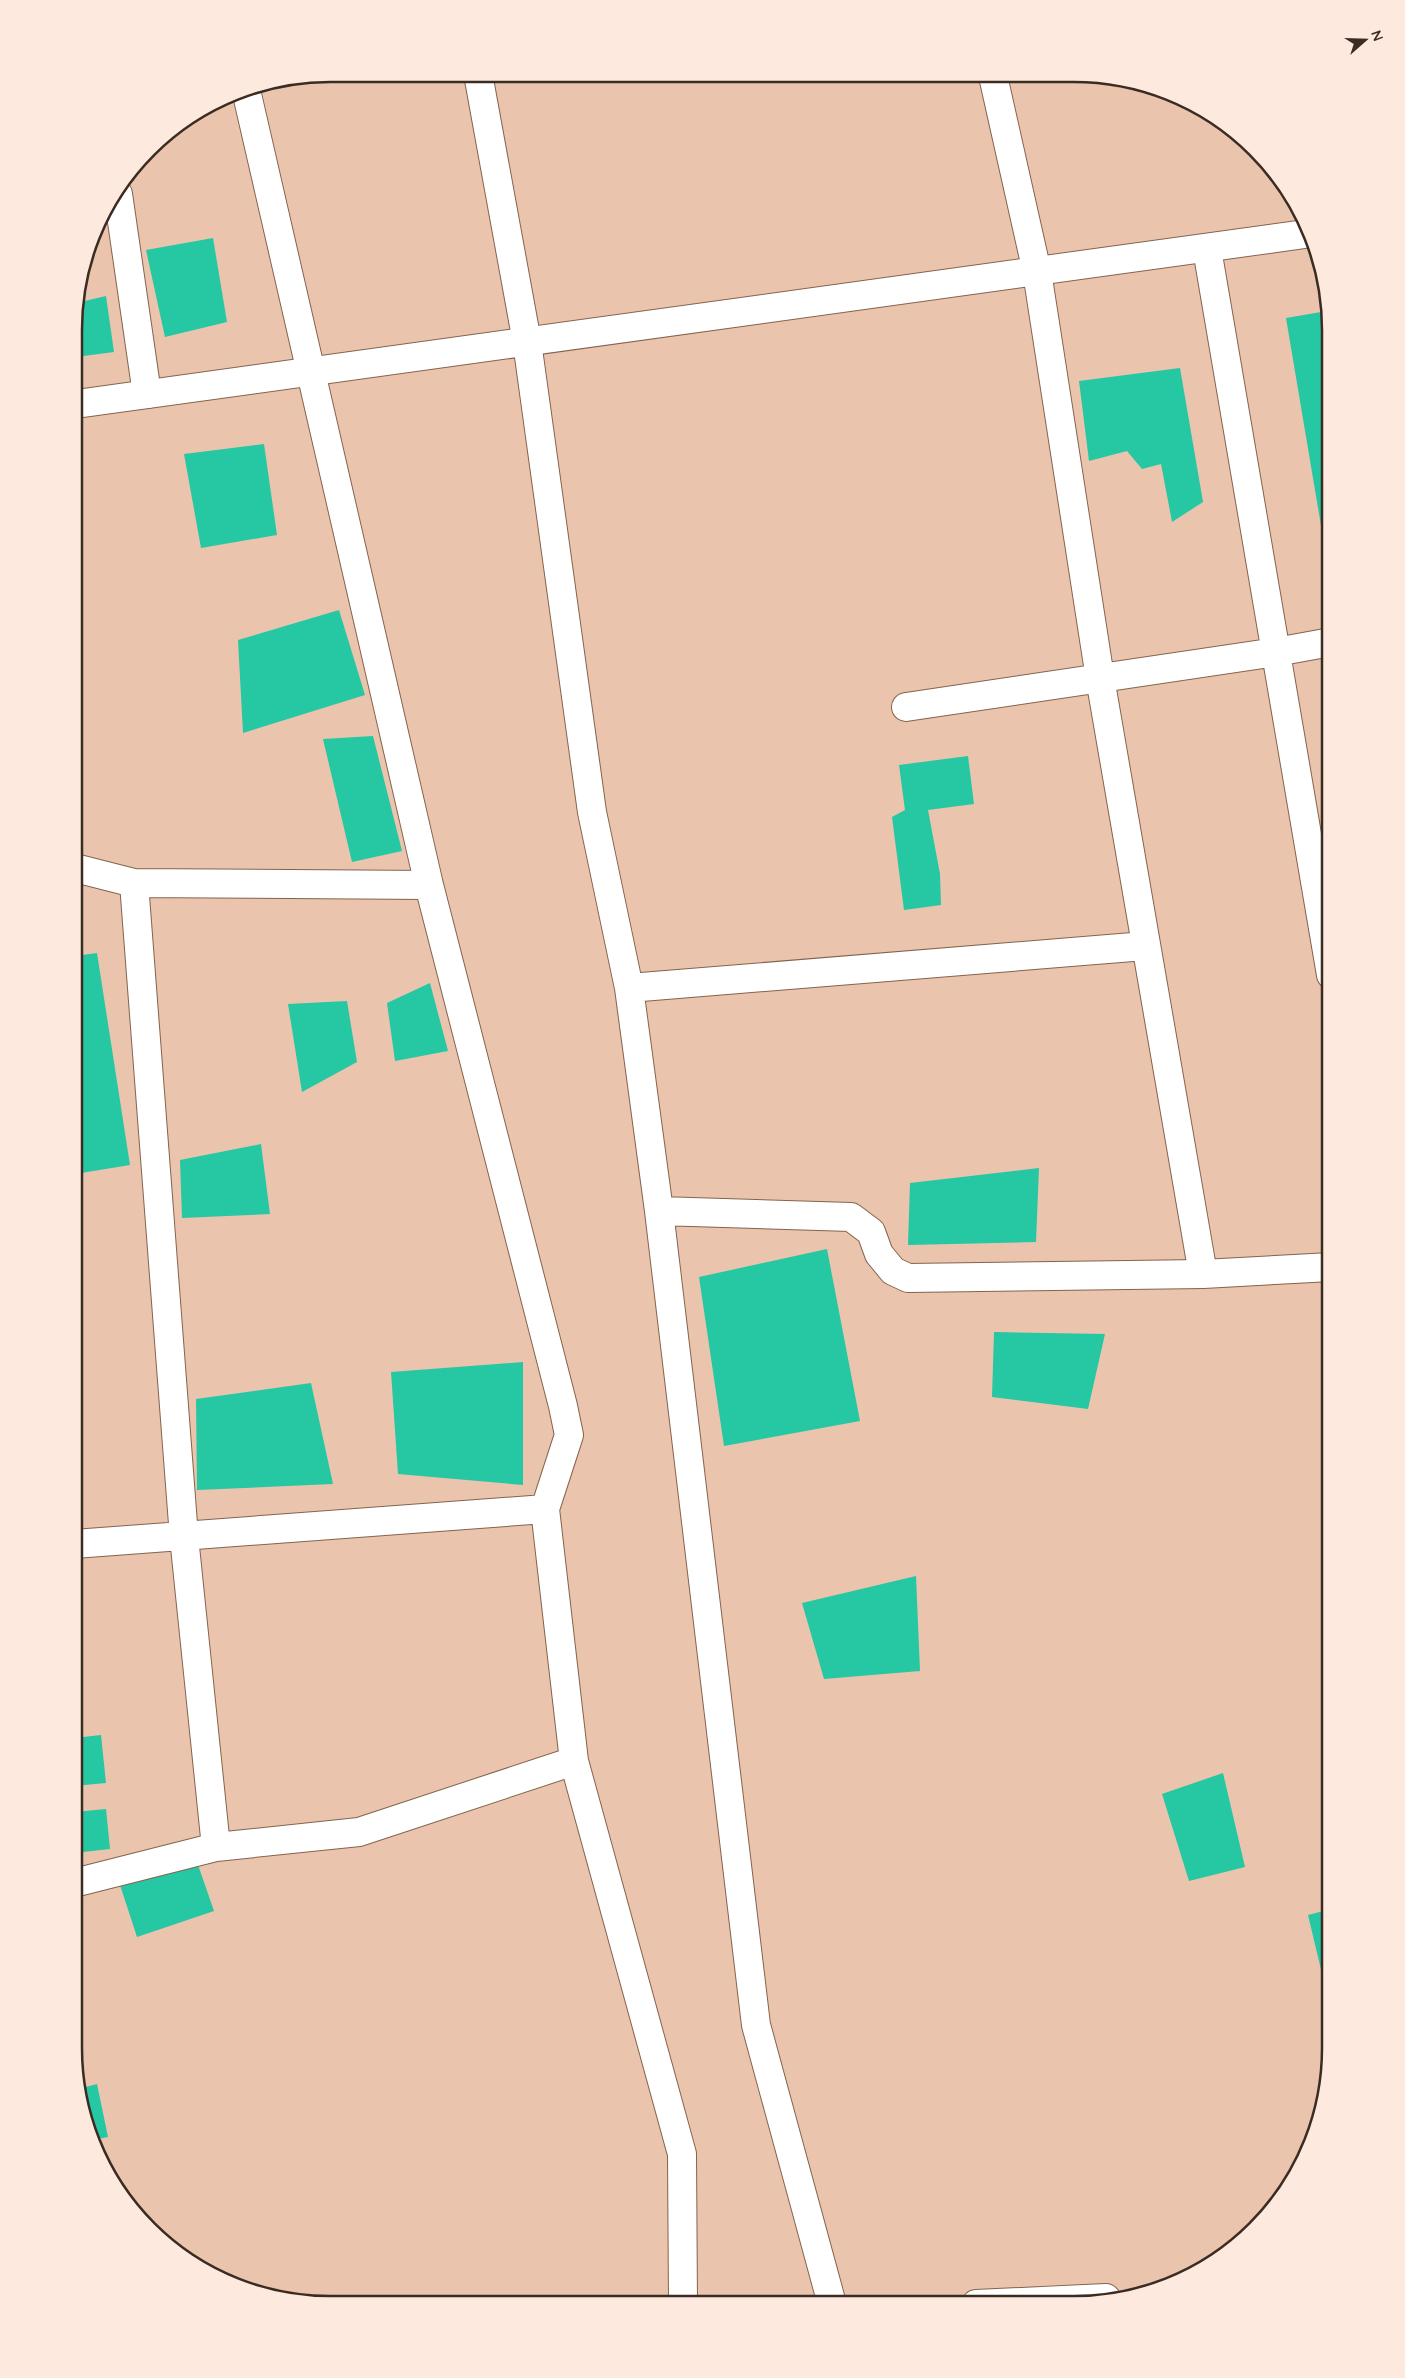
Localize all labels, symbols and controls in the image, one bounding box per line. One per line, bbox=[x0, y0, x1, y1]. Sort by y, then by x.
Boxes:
north arrow bbox=[1340, 15, 1390, 65]
text: N bbox=[1367, 28, 1387, 43]

